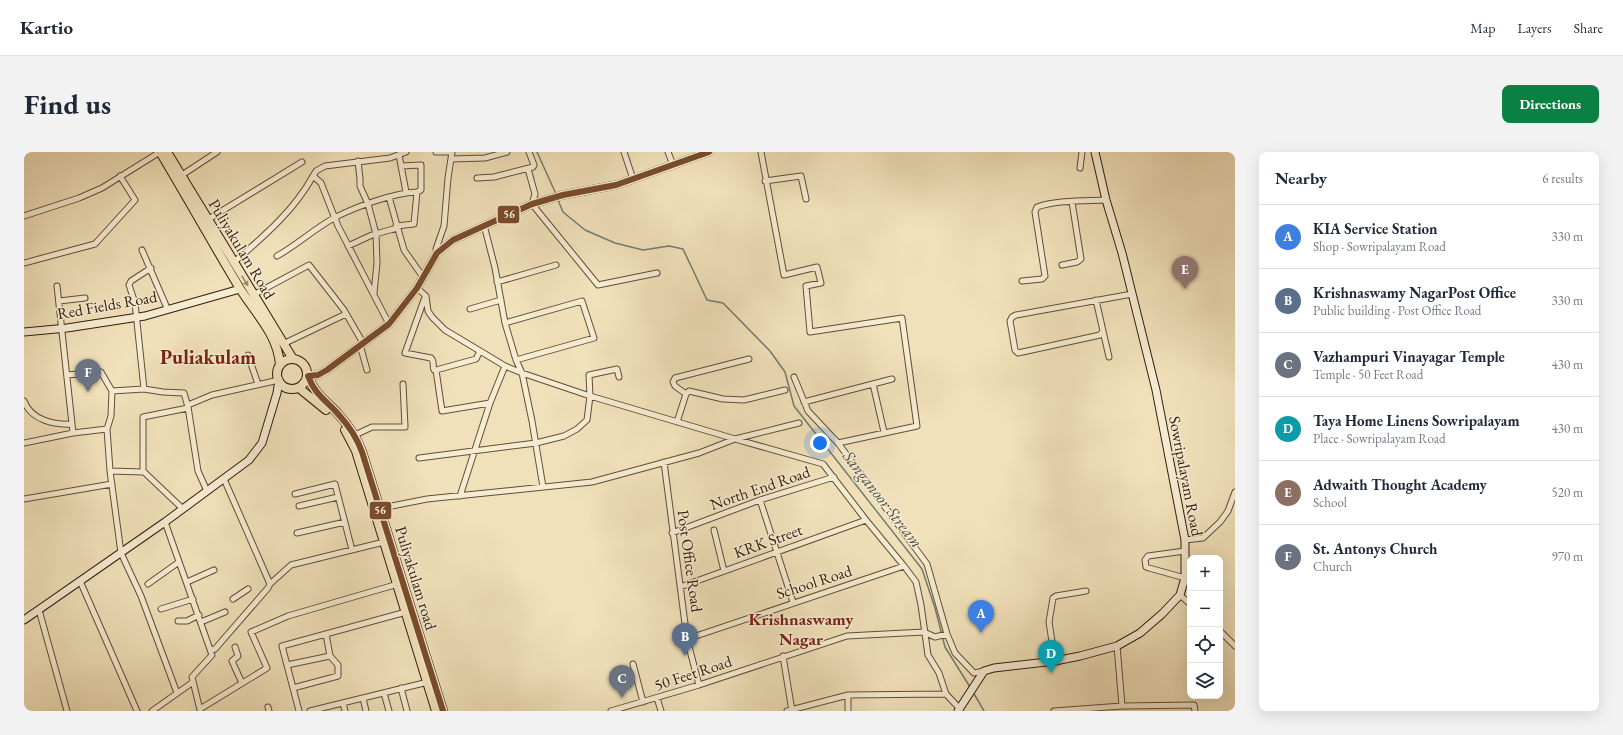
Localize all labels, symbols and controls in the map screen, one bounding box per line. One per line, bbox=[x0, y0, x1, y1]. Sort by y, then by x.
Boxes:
text: Kartio bbox=[20, 15, 73, 40]
text: Map bbox=[1470, 19, 1495, 37]
text: Layers bbox=[1517, 19, 1552, 37]
text: Share bbox=[1574, 19, 1603, 37]
button: Directions bbox=[1502, 85, 1599, 123]
text: Find us bbox=[24, 86, 111, 122]
text: Nearby bbox=[1275, 167, 1327, 189]
text: 6 results bbox=[1542, 170, 1583, 187]
street label: Puliyakulam Road bbox=[204, 195, 281, 304]
line badge: 56 bbox=[497, 205, 520, 224]
text: 56 bbox=[503, 207, 515, 221]
text: KIA Service Station bbox=[1313, 219, 1438, 238]
text: A bbox=[1283, 228, 1293, 245]
text: 330 m bbox=[1552, 228, 1583, 245]
text: Shop · Sowripalayam Road bbox=[1313, 238, 1446, 255]
pin: E bbox=[1172, 256, 1198, 289]
one-way arrow bbox=[241, 275, 248, 287]
text: Krishnaswamy NagarPost Office bbox=[1313, 283, 1516, 302]
street label: Red Fields Road bbox=[55, 286, 159, 324]
text: B bbox=[1284, 292, 1292, 309]
text: 330 m bbox=[1552, 292, 1583, 309]
text: Public building · Post Office Road bbox=[1313, 302, 1481, 319]
district label: Puliakulam bbox=[160, 344, 256, 370]
text: Vazhampuri Vinayagar Temple bbox=[1313, 347, 1505, 366]
text: C bbox=[1283, 356, 1293, 373]
text: 430 m bbox=[1552, 356, 1583, 373]
pin: F bbox=[75, 359, 101, 392]
text: Temple · 50 Feet Road bbox=[1313, 366, 1423, 383]
text: Taya Home Linens Sowripalayam bbox=[1313, 411, 1520, 430]
street label: Sowripalayam Road bbox=[1164, 414, 1208, 539]
text: D bbox=[1283, 420, 1293, 437]
text: 430 m bbox=[1552, 420, 1583, 437]
text: Place · Sowripalayam Road bbox=[1313, 430, 1446, 447]
your location bbox=[810, 433, 830, 453]
water label: Sanganoor Stream bbox=[837, 445, 928, 552]
street label: North End Road bbox=[707, 461, 814, 515]
text: Adwaith Thought Academy bbox=[1313, 475, 1487, 494]
text: E bbox=[1284, 484, 1292, 501]
text: 520 m bbox=[1552, 484, 1583, 501]
text: School bbox=[1313, 494, 1347, 511]
line badge: 56 bbox=[369, 501, 392, 520]
text: 56 bbox=[374, 503, 386, 517]
street label: Post Office Road bbox=[672, 508, 708, 614]
street label: KRK Street bbox=[731, 519, 805, 563]
street label: Puliyakulam road bbox=[390, 524, 442, 633]
text: St. Antonys Church bbox=[1313, 539, 1437, 558]
text: F bbox=[1284, 548, 1292, 565]
text: 970 m bbox=[1552, 548, 1583, 565]
map controls bbox=[1187, 555, 1223, 699]
button: + bbox=[1187, 555, 1223, 591]
text: Church bbox=[1313, 558, 1352, 575]
street label: School Road bbox=[774, 560, 855, 604]
button: − bbox=[1187, 591, 1223, 627]
pin: A bbox=[968, 600, 994, 633]
district label: Krishnaswamy Nagar bbox=[748, 608, 854, 650]
pin: B bbox=[672, 623, 698, 656]
button: locate bbox=[1187, 627, 1223, 663]
pin: D bbox=[1038, 640, 1064, 673]
street label: 50 Feet Road bbox=[652, 650, 735, 695]
button: layers bbox=[1187, 663, 1223, 699]
pin: C bbox=[609, 665, 635, 698]

